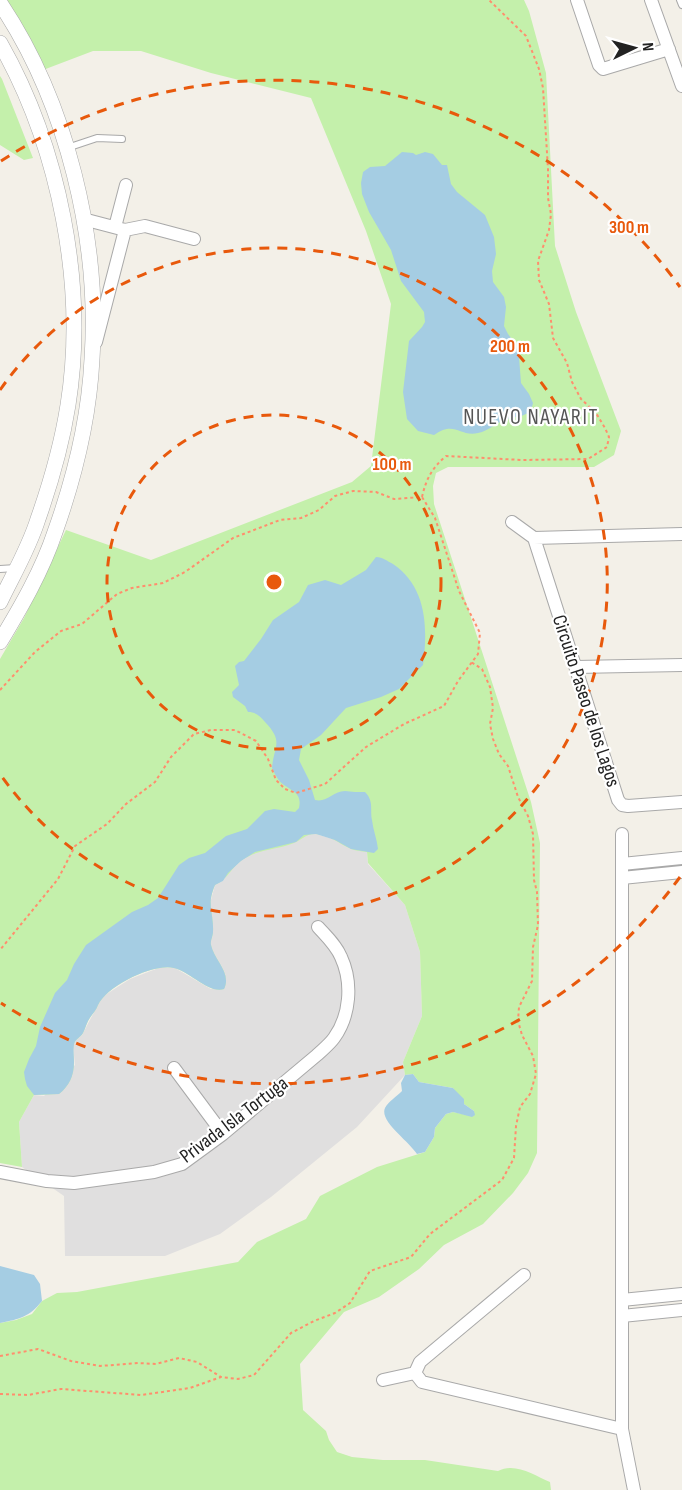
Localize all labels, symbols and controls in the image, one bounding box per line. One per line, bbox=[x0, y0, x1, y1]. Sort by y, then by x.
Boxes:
north arrow bbox=[604, 18, 664, 78]
text: N bbox=[638, 42, 657, 52]
text: 300 m bbox=[609, 217, 649, 238]
text: 200 m bbox=[490, 336, 530, 357]
district label: NUEVO NAYARIT bbox=[463, 404, 599, 431]
text: 100 m bbox=[373, 454, 412, 475]
centre of rings bbox=[264, 572, 284, 592]
street label: Circuito Paseo de los Lagos bbox=[547, 612, 625, 790]
street label: Privada Isla Tortuga bbox=[175, 1072, 293, 1168]

